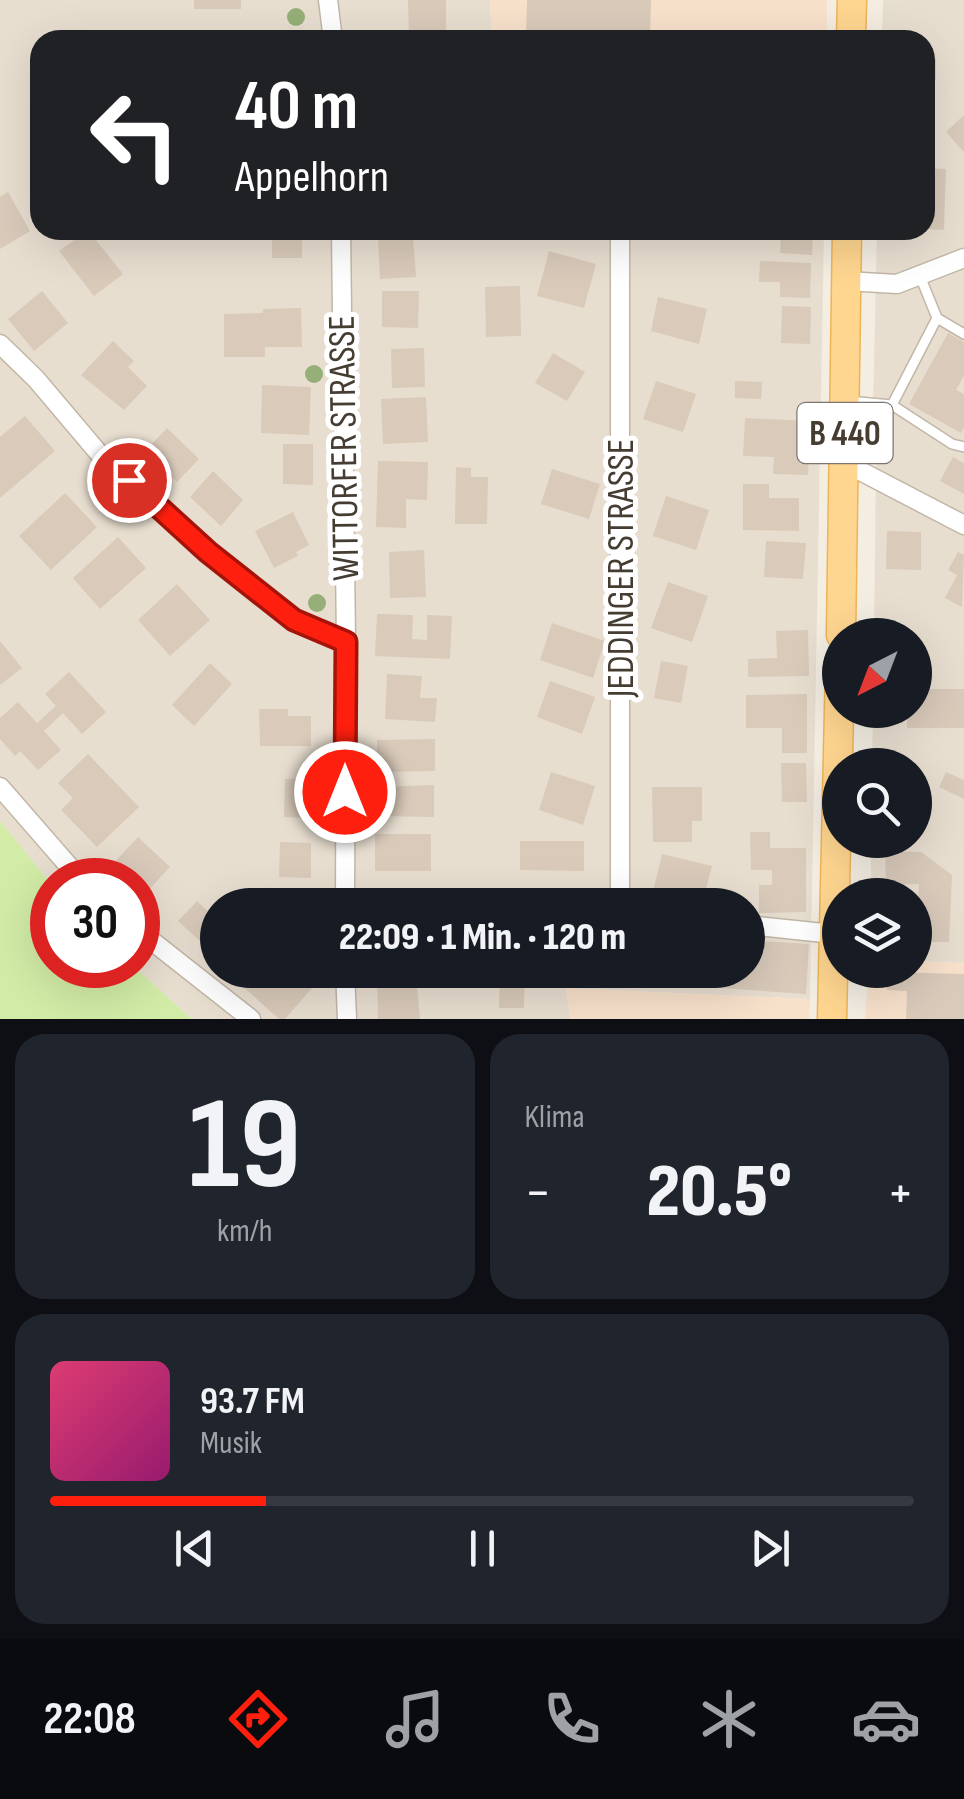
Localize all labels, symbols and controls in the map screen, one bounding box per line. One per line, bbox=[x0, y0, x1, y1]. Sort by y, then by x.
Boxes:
text: 40 m bbox=[235, 65, 358, 149]
icon: left bbox=[70, 70, 200, 200]
text: Appelhorn bbox=[235, 150, 389, 205]
street label: WITTORFER STRASSE bbox=[320, 315, 369, 581]
road number: B 440 bbox=[798, 403, 892, 463]
pin bbox=[87, 438, 172, 523]
street label: JEDDINGER STRASSE bbox=[599, 439, 644, 698]
icon: arrive bbox=[102, 453, 157, 508]
north arrow bbox=[822, 618, 932, 728]
map controls bbox=[822, 618, 932, 988]
position arrow bbox=[293, 740, 397, 844]
button: search bbox=[822, 748, 932, 858]
speed limit sign: 30 bbox=[30, 858, 160, 988]
button: layers bbox=[822, 878, 932, 988]
text: 22:09 · 1 Min. · 120 m bbox=[339, 915, 626, 960]
text: 19 bbox=[188, 1069, 301, 1225]
text: Klima bbox=[525, 1098, 585, 1137]
text: 20.5° bbox=[646, 1147, 792, 1238]
text: − bbox=[525, 1160, 551, 1227]
text: + bbox=[887, 1160, 914, 1227]
text: km/h bbox=[217, 1212, 272, 1251]
text: 93.7 FM bbox=[200, 1379, 305, 1424]
text: Musik bbox=[200, 1424, 262, 1463]
icon: previous bbox=[167, 1521, 222, 1576]
icon: pause bbox=[455, 1521, 510, 1576]
icon: next bbox=[743, 1521, 798, 1576]
icon: directions bbox=[223, 1684, 293, 1754]
icon: music bbox=[380, 1684, 450, 1754]
icon: phone bbox=[537, 1684, 607, 1754]
icon: climate bbox=[694, 1684, 764, 1754]
icon: car bbox=[851, 1684, 921, 1754]
text: 22:08 bbox=[43, 1692, 136, 1747]

